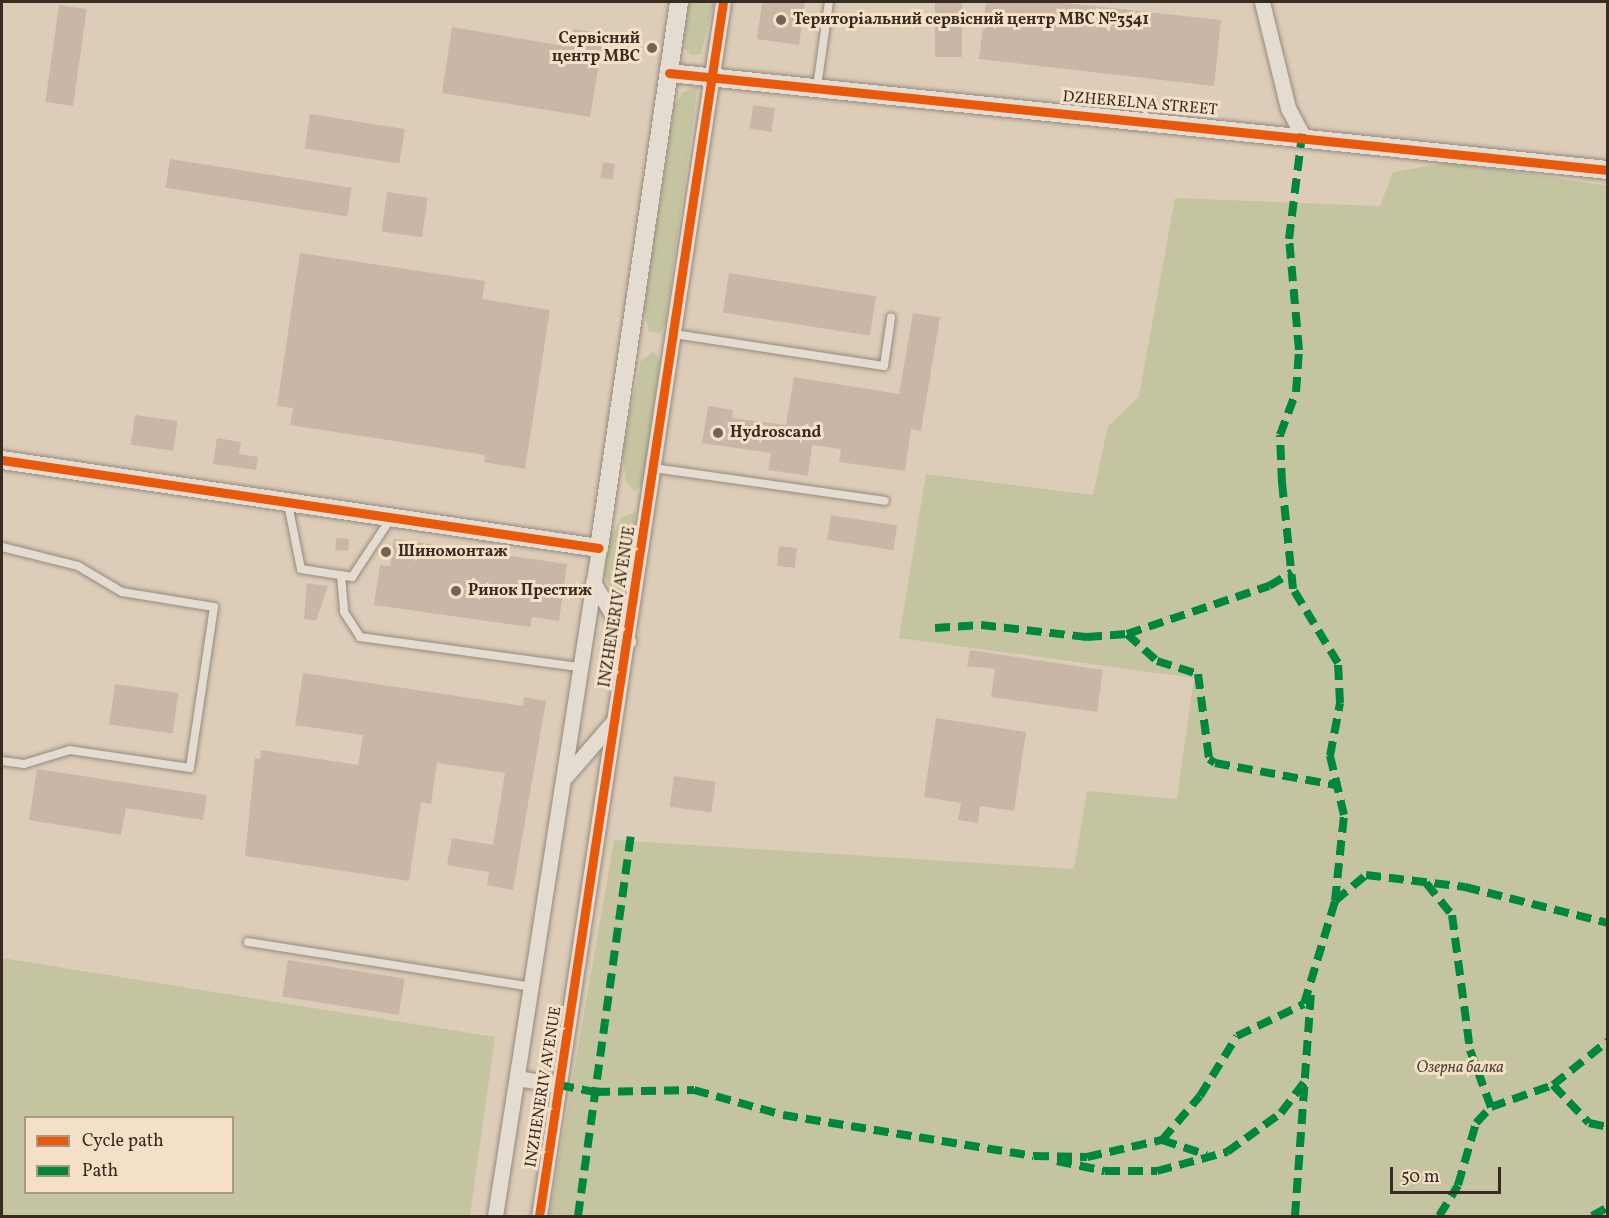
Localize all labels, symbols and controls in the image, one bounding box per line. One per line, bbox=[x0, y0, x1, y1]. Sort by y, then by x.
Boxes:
place label: Територіальний сервісний центр МВС №3541 bbox=[793, 10, 1149, 30]
marker: Територіальний сервісний центр МВС №3541 bbox=[774, 13, 788, 27]
place label: Сервісний центр МВС bbox=[552, 29, 640, 67]
marker: Сервісний центр МВС bbox=[645, 41, 659, 55]
street label: DZHERELNA STREET bbox=[1062, 88, 1218, 120]
place label: Hydroscand bbox=[730, 423, 821, 443]
marker: Hydroscand bbox=[711, 426, 725, 440]
street label: INZHENERIV AVENUE bbox=[596, 525, 640, 689]
place label: Шиномонтаж bbox=[398, 542, 508, 562]
marker: Шиномонтаж bbox=[379, 545, 393, 559]
place label: Ринок Престиж bbox=[468, 581, 592, 601]
marker: Ринок Престиж bbox=[449, 584, 463, 598]
street label: INZHENERIV AVENUE bbox=[522, 1005, 566, 1169]
park label: Озерна балка bbox=[1416, 1058, 1504, 1078]
legend bbox=[24, 1116, 234, 1194]
text: Cycle path bbox=[82, 1129, 164, 1154]
scale bar bbox=[1393, 1155, 1504, 1193]
text: Path bbox=[82, 1159, 118, 1184]
text: 50 m bbox=[1401, 1165, 1440, 1190]

